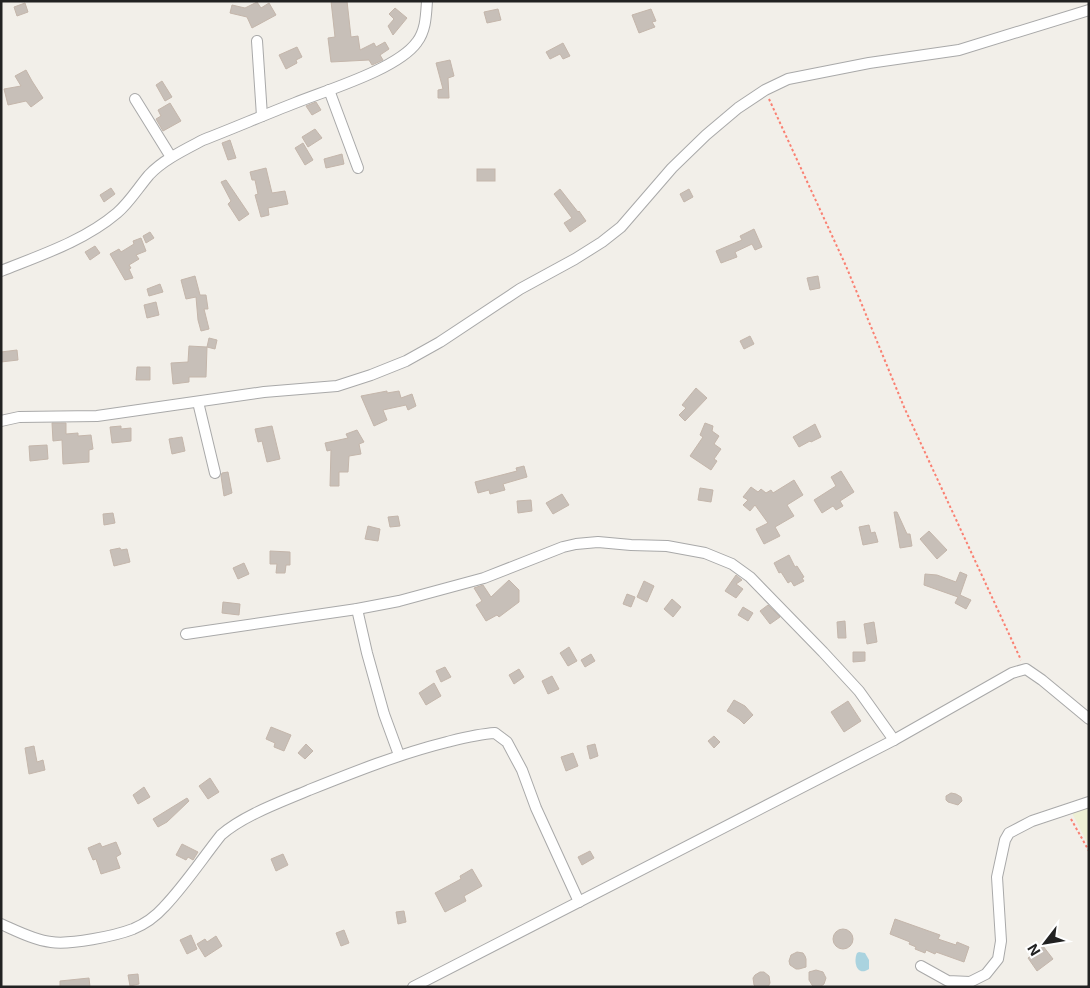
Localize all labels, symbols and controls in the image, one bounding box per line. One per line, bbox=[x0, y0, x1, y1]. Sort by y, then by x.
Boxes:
north arrow bbox=[1020, 918, 1070, 968]
text: N bbox=[1023, 941, 1043, 959]

